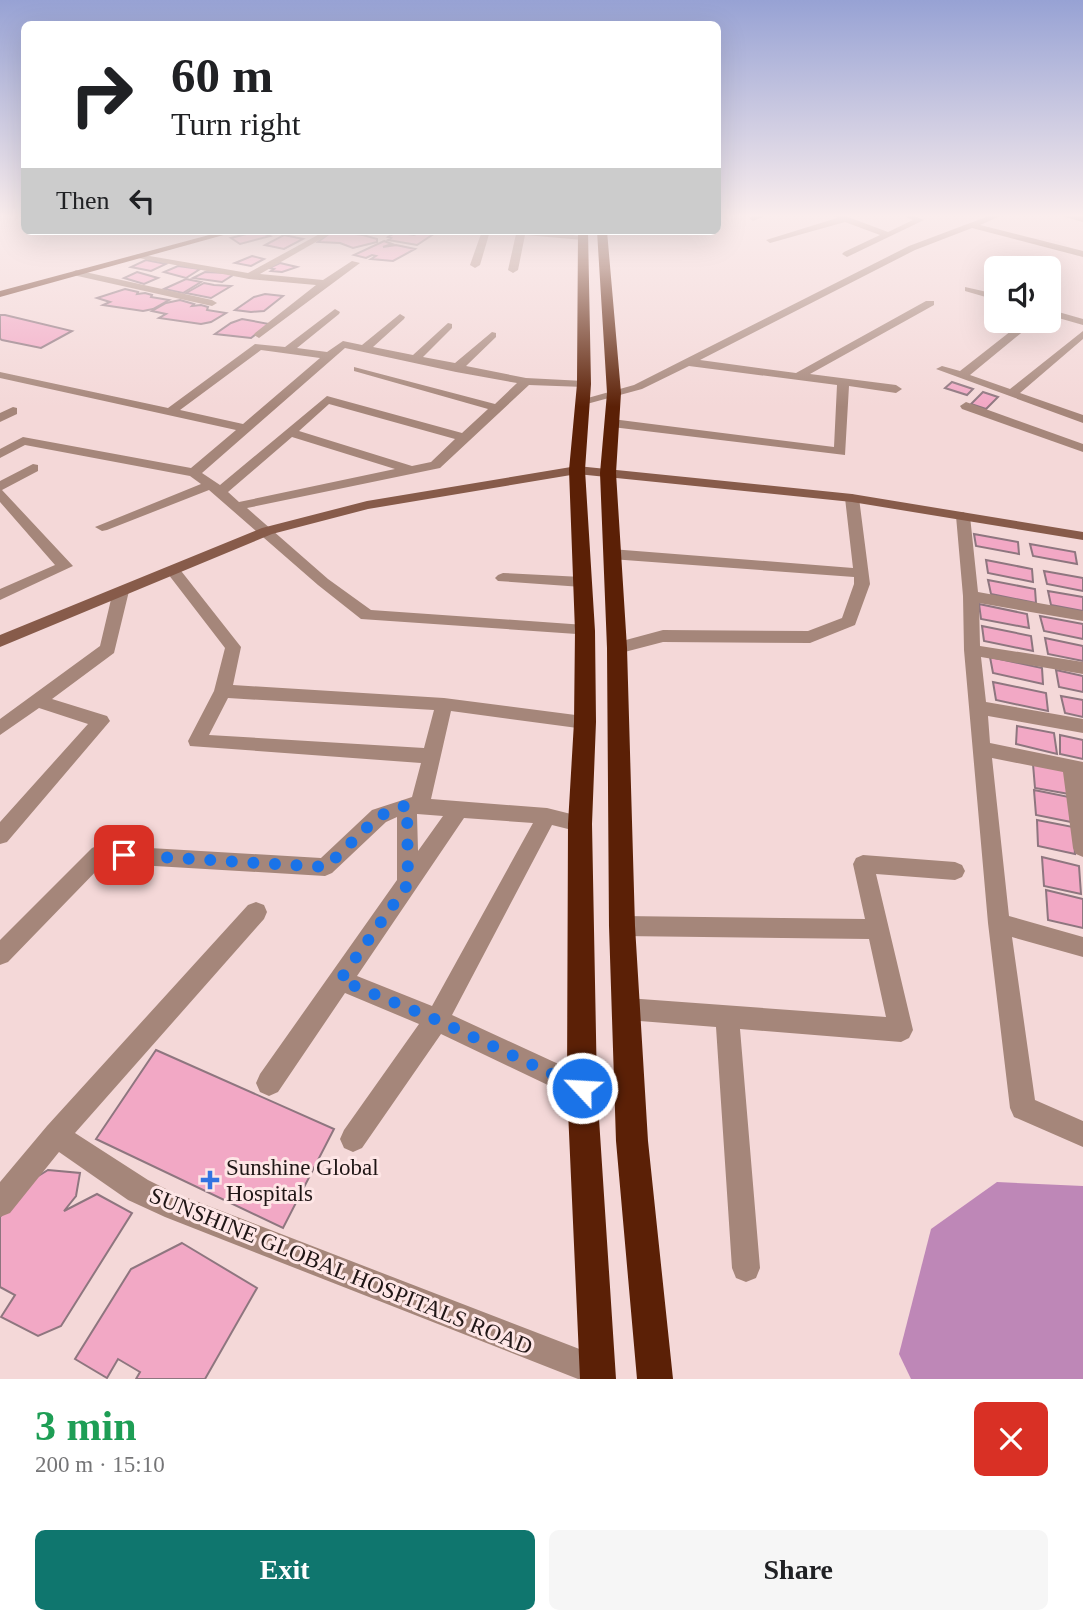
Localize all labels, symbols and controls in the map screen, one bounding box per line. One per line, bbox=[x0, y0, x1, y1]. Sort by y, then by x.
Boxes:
text: 60 m bbox=[171, 48, 273, 103]
icon: right bbox=[56, 49, 147, 140]
text: Turn right bbox=[171, 106, 301, 142]
icon: left bbox=[123, 182, 161, 220]
text: Then bbox=[56, 186, 109, 215]
map controls bbox=[984, 256, 1061, 333]
button: sound bbox=[984, 256, 1061, 333]
pin bbox=[94, 825, 154, 885]
icon: arrive bbox=[105, 836, 143, 874]
position arrow bbox=[545, 1051, 619, 1125]
place label: Sunshine Global Hospitals bbox=[226, 1155, 379, 1206]
marker: Sunshine Global Hospitals bbox=[200, 1170, 220, 1190]
street label: SUNSHINE GLOBAL HOSPITALS ROAD bbox=[146, 1182, 536, 1360]
button: close bbox=[974, 1402, 1048, 1476]
text: 3 min bbox=[35, 1403, 137, 1449]
text: 200 m · 15:10 bbox=[35, 1452, 165, 1477]
button: Exit bbox=[35, 1530, 535, 1610]
button: Share bbox=[549, 1530, 1048, 1610]

